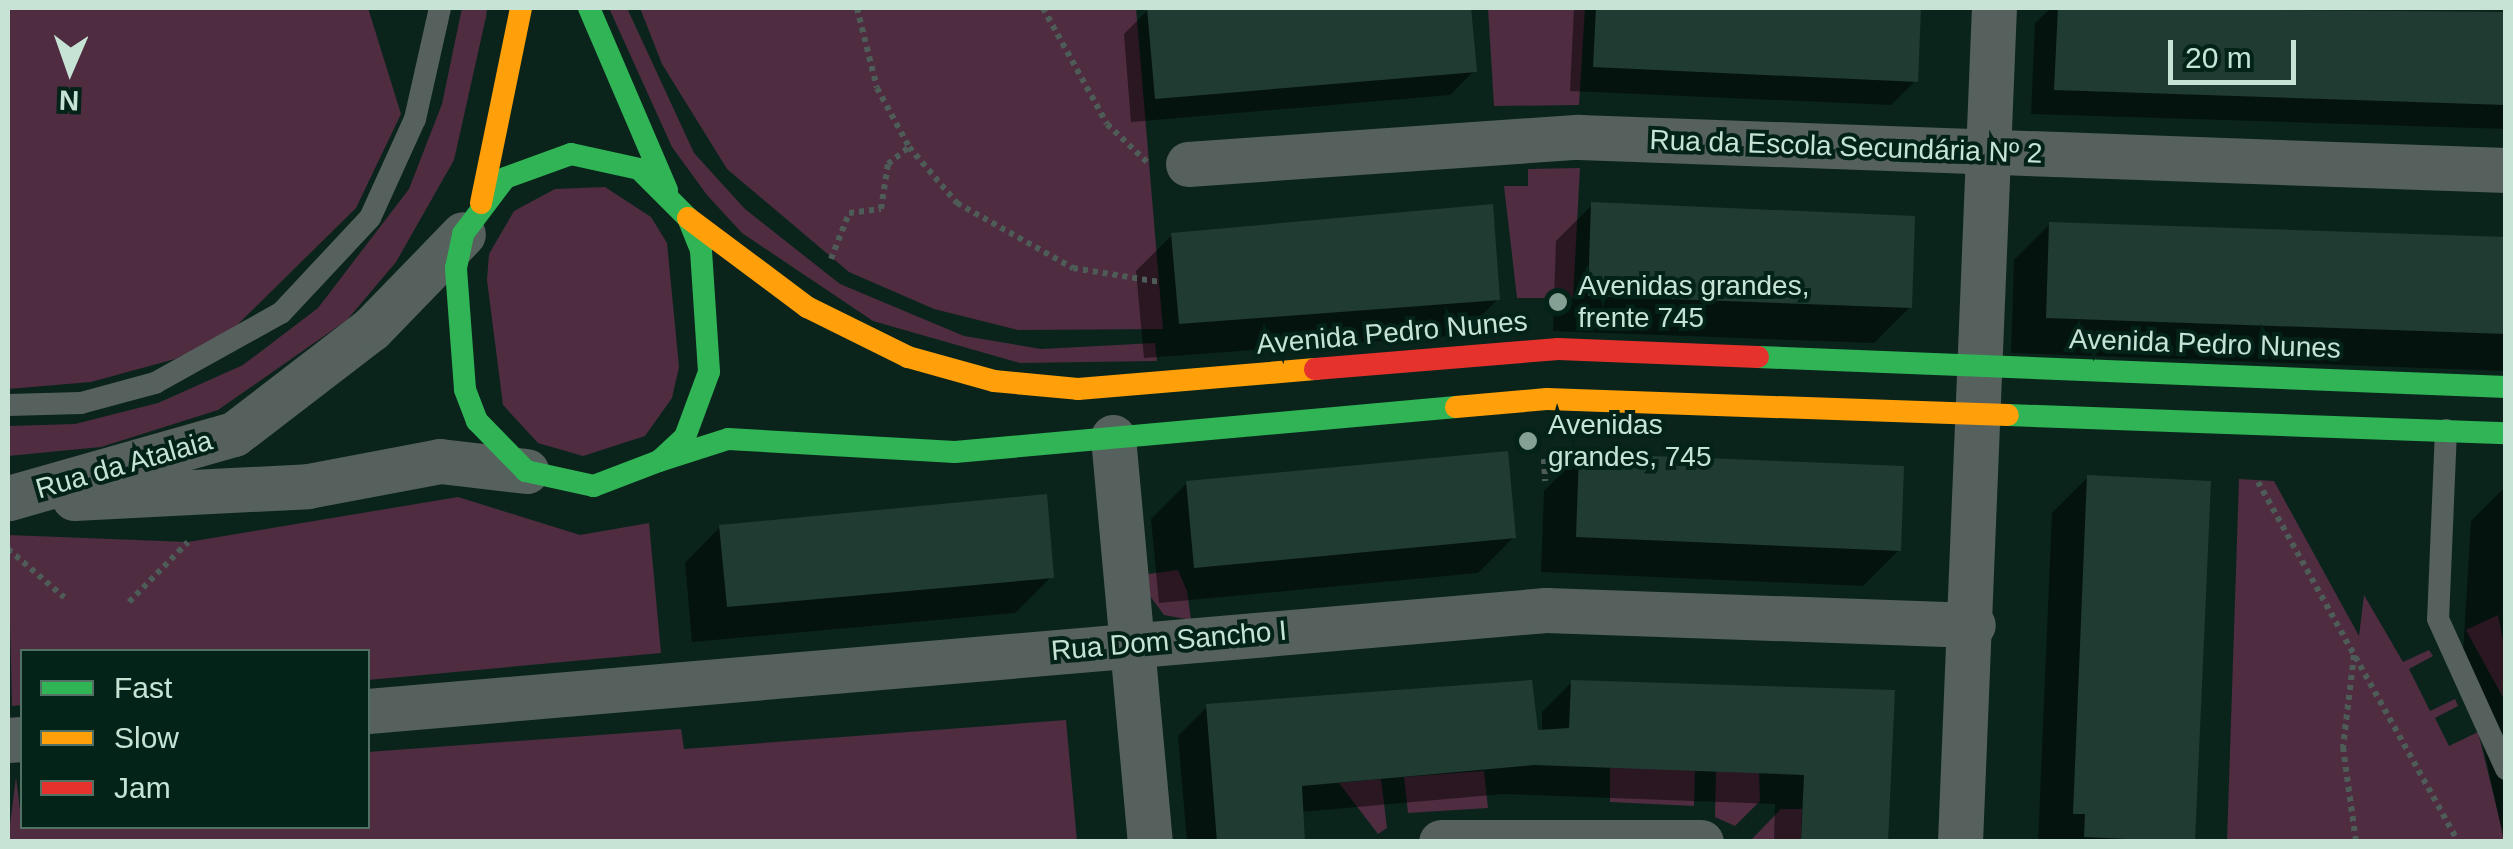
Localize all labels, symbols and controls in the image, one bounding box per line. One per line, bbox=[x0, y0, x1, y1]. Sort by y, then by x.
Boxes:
north arrow bbox=[20, 20, 120, 120]
scale bar bbox=[2173, 20, 2300, 82]
text: 20 m bbox=[2185, 41, 2252, 74]
text: N bbox=[58, 85, 80, 116]
street label: Rua da Escola Secundária Nº 2 bbox=[1649, 123, 2043, 171]
place label: Avenidas grandes, frente 745 bbox=[1578, 269, 1809, 335]
marker: Avenidas grandes, frente 745 bbox=[1547, 291, 1569, 313]
street label: Avenida Pedro Nunes bbox=[1255, 304, 1529, 362]
street label: Avenida Pedro Nunes bbox=[2069, 322, 2341, 366]
place label: Avenidas grandes, 745 bbox=[1548, 408, 1711, 474]
street label: Rua da Atalaia bbox=[31, 424, 217, 506]
marker: Avenidas grandes, 745 bbox=[1517, 430, 1539, 452]
street label: Rua Dom Sancho I bbox=[1050, 614, 1288, 668]
legend bbox=[20, 649, 370, 829]
text: Fast bbox=[114, 671, 172, 704]
text: Slow bbox=[114, 721, 179, 754]
text: Jam bbox=[114, 771, 171, 804]

